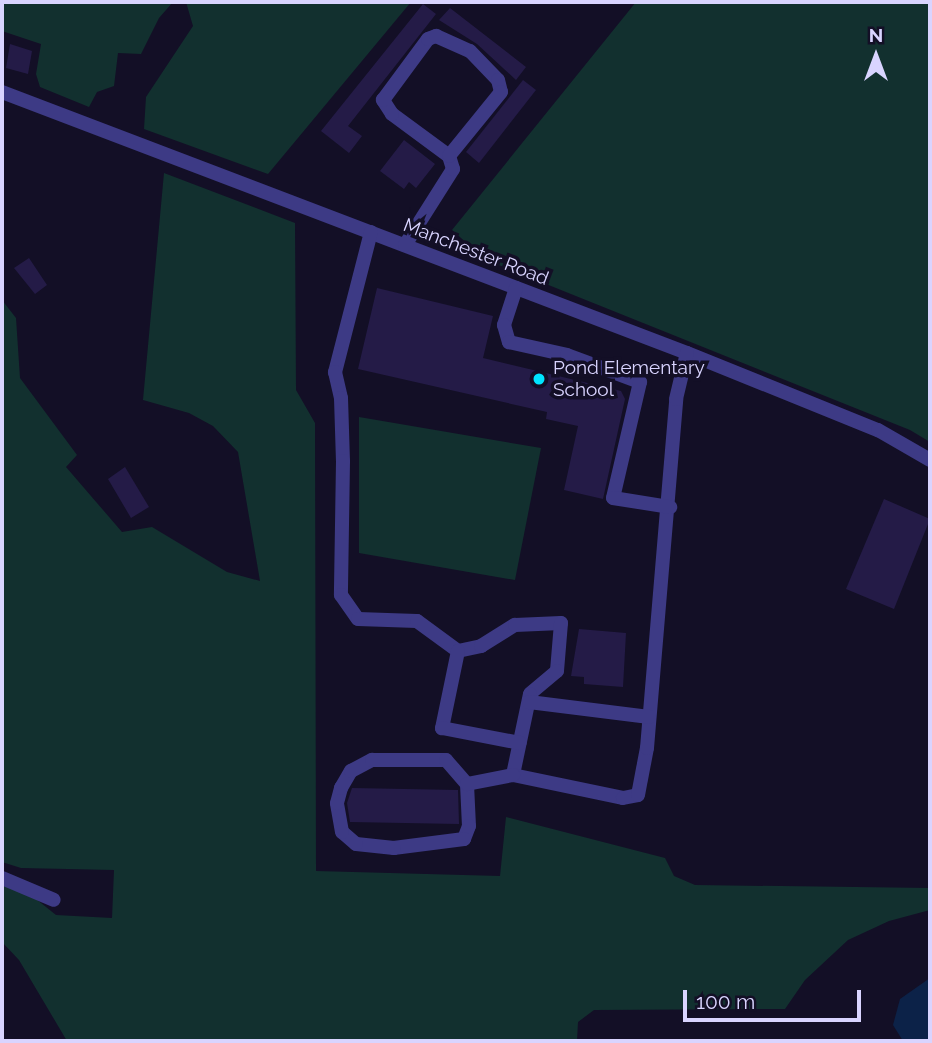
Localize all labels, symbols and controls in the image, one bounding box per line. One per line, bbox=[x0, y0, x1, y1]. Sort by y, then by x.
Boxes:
north arrow bbox=[841, 21, 911, 91]
text: N bbox=[869, 24, 883, 46]
street label: Manchester Road bbox=[400, 214, 552, 290]
place label: Pond Elementary School bbox=[553, 357, 705, 401]
marker: Pond Elementary School bbox=[531, 371, 547, 387]
scale bar bbox=[687, 976, 866, 1020]
text: 100 m bbox=[696, 989, 755, 1014]

